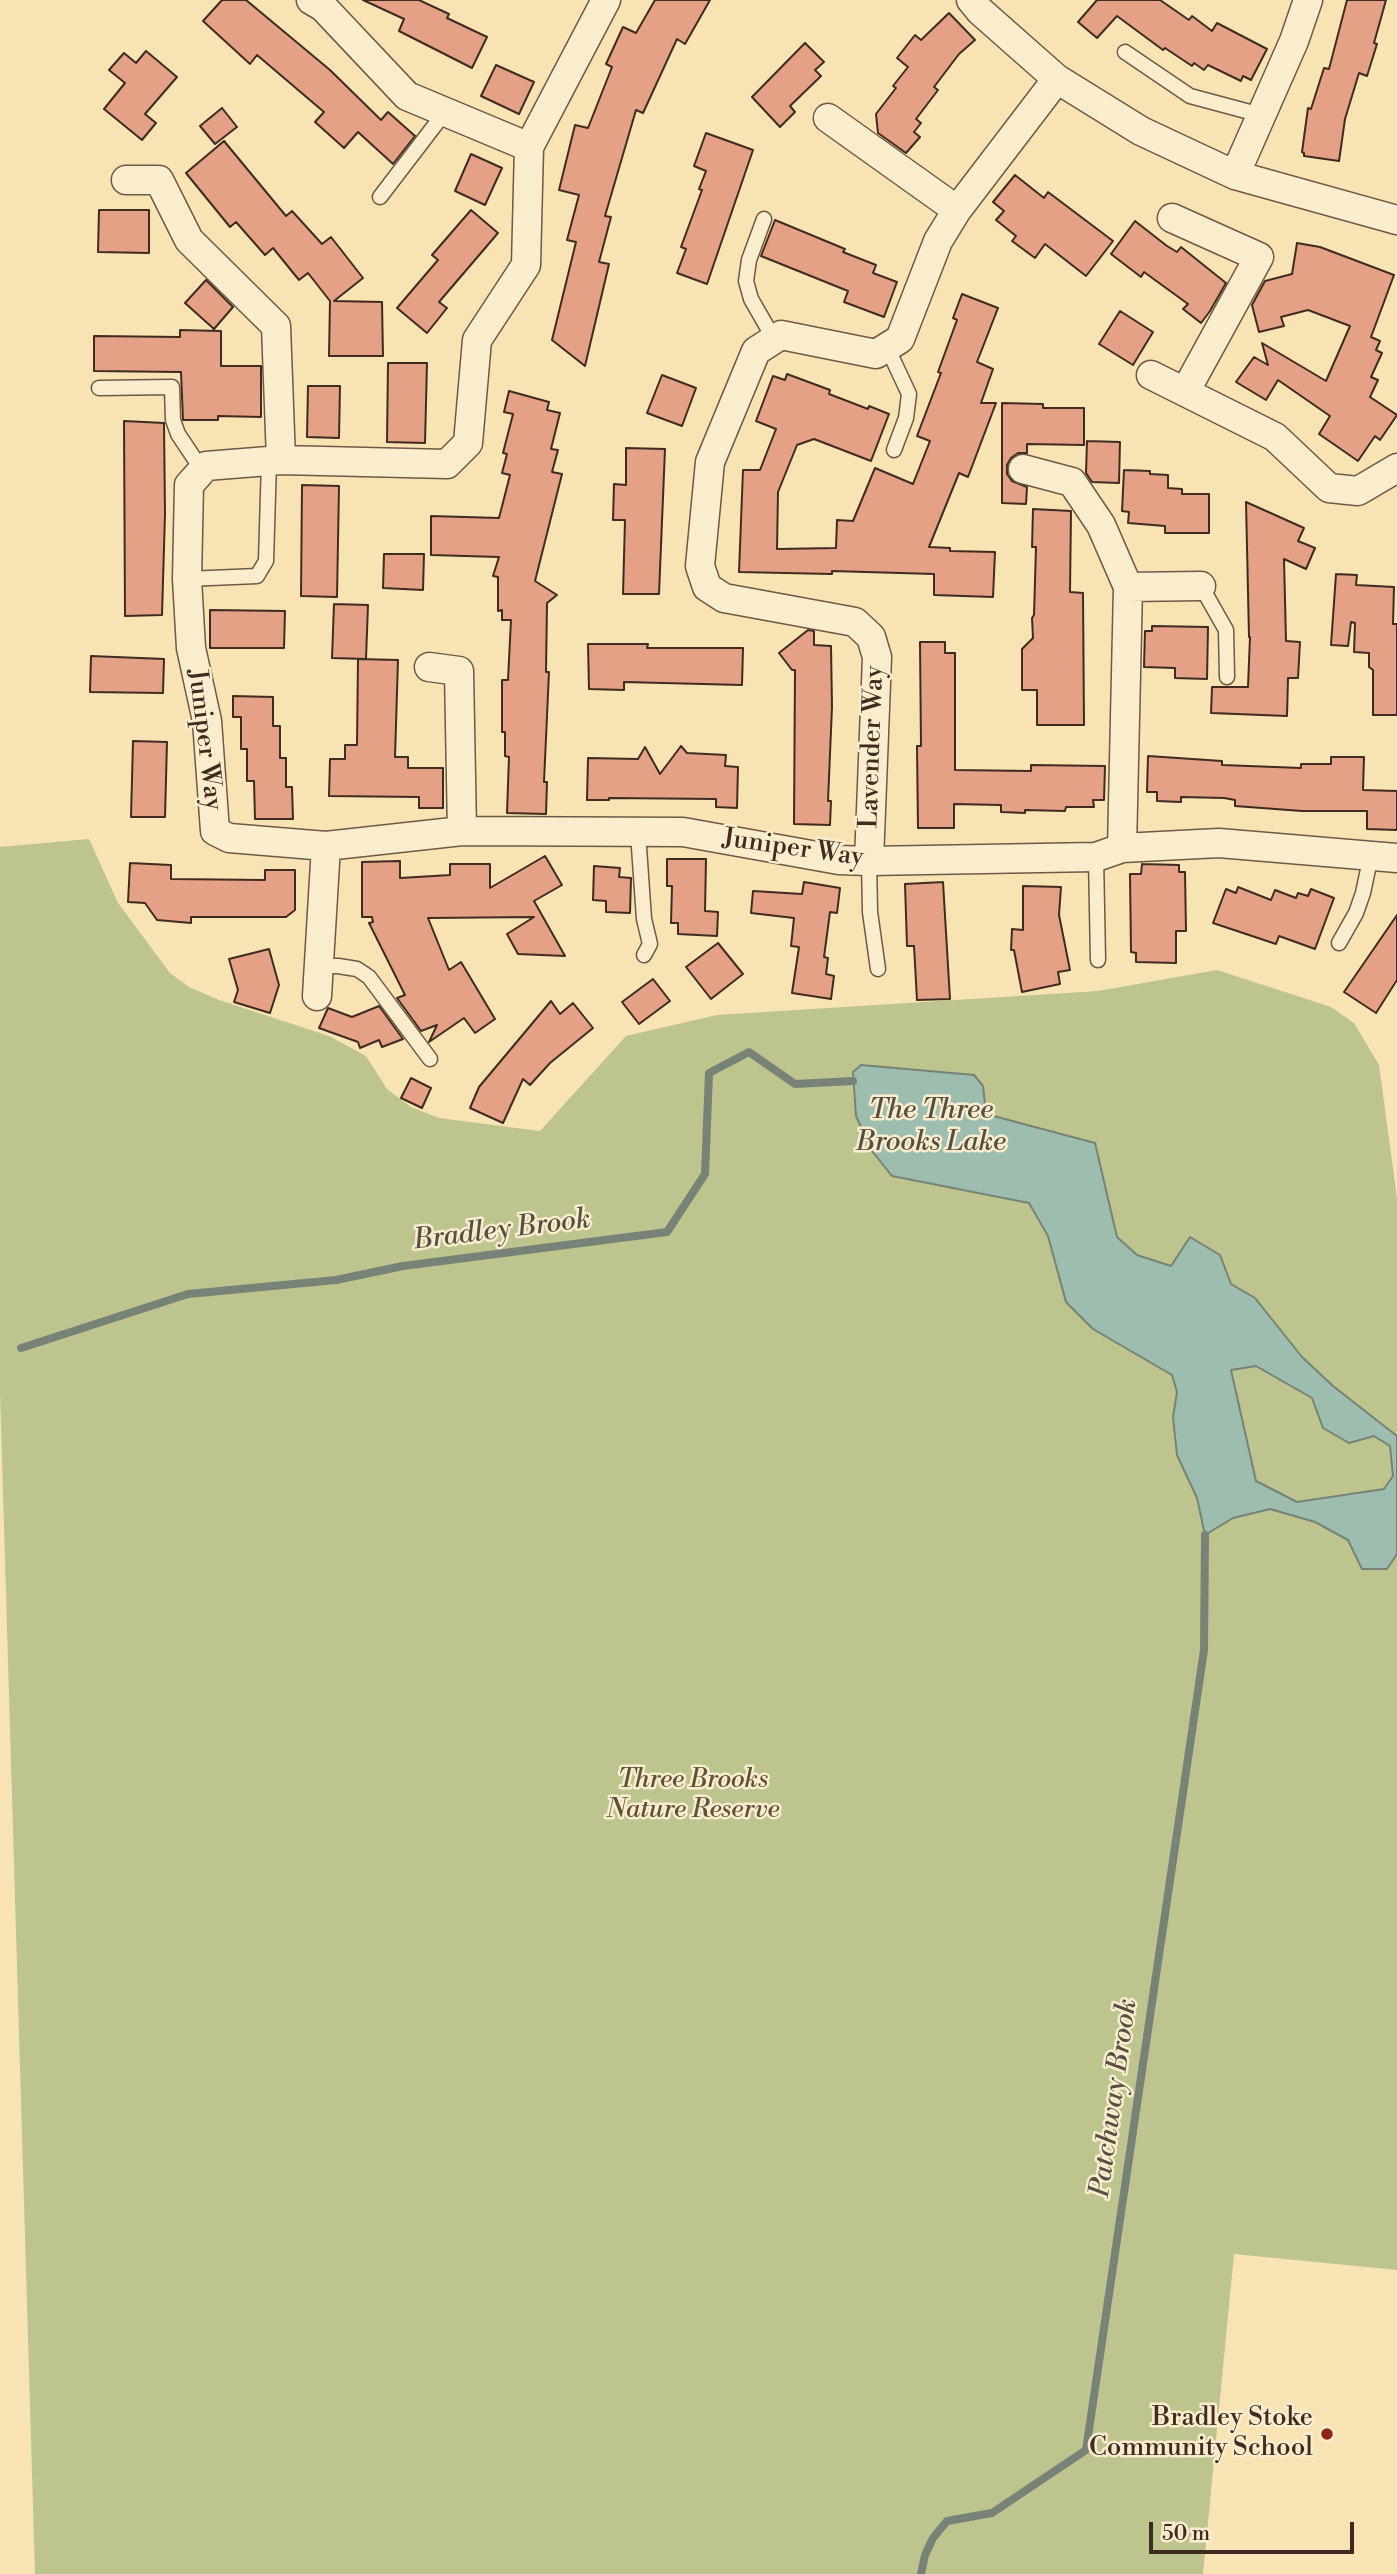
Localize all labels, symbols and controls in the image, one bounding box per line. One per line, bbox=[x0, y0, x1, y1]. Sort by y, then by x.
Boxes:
street label: Lavender Way bbox=[855, 665, 891, 829]
street label: Juniper Way bbox=[180, 667, 228, 813]
street label: Juniper Way bbox=[720, 824, 866, 874]
water label: The Three Brooks Lake bbox=[856, 1094, 1006, 1160]
water label: Bradley Brook bbox=[412, 1203, 592, 1259]
park label: Three Brooks Nature Reserve bbox=[606, 1765, 780, 1826]
water label: Patchway Brook bbox=[1084, 1997, 1146, 2199]
place label: Bradley Stoke Community School bbox=[1089, 2403, 1313, 2464]
marker: Bradley Stoke Community School bbox=[1319, 2426, 1335, 2442]
scale bar bbox=[1152, 2508, 1357, 2552]
text: 50 m bbox=[1162, 2521, 1210, 2547]

